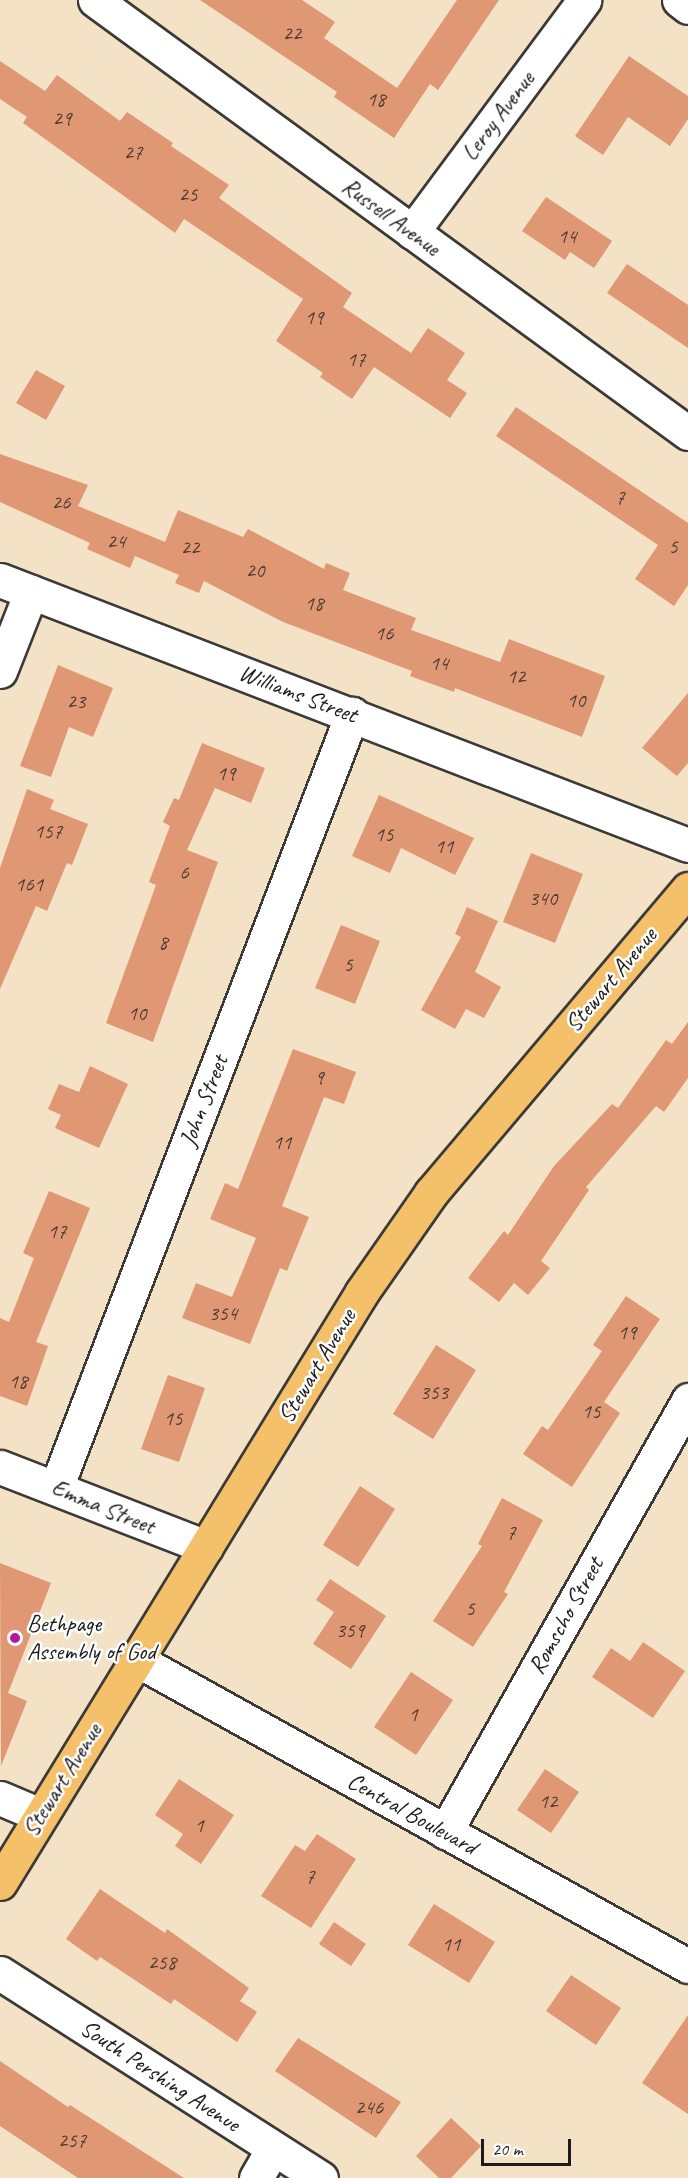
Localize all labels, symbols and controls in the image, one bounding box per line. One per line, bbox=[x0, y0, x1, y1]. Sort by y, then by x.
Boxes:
house number: 22 bbox=[283, 20, 301, 46]
street label: Leroy Avenue bbox=[455, 66, 541, 166]
house number: 18 bbox=[367, 86, 385, 112]
house number: 29 bbox=[53, 105, 71, 131]
house number: 27 bbox=[124, 139, 142, 165]
street label: Russell Avenue bbox=[336, 172, 446, 262]
house number: 25 bbox=[179, 181, 197, 207]
house number: 14 bbox=[558, 223, 576, 249]
house number: 19 bbox=[305, 304, 323, 330]
house number: 17 bbox=[347, 346, 365, 372]
house number: 7 bbox=[615, 484, 625, 510]
house number: 26 bbox=[52, 489, 70, 515]
house number: 24 bbox=[107, 528, 125, 554]
house number: 5 bbox=[668, 533, 678, 559]
house number: 22 bbox=[181, 534, 199, 560]
house number: 20 bbox=[246, 557, 264, 583]
house number: 18 bbox=[305, 590, 323, 616]
house number: 16 bbox=[375, 620, 393, 646]
house number: 14 bbox=[430, 650, 448, 676]
street label: Williams Street bbox=[235, 658, 361, 730]
house number: 12 bbox=[507, 663, 525, 689]
house number: 10 bbox=[567, 687, 585, 713]
house number: 23 bbox=[67, 688, 85, 714]
house number: 19 bbox=[217, 760, 235, 786]
house number: 157 bbox=[34, 818, 62, 844]
house number: 15 bbox=[375, 821, 393, 847]
house number: 11 bbox=[435, 833, 453, 859]
house number: 6 bbox=[179, 859, 189, 885]
house number: 161 bbox=[15, 871, 43, 897]
house number: 340 bbox=[529, 885, 557, 911]
street label: Stewart Avenue bbox=[559, 922, 663, 1038]
house number: 8 bbox=[158, 929, 168, 955]
house number: 5 bbox=[343, 951, 353, 977]
house number: 10 bbox=[128, 1000, 146, 1026]
street label: John Street bbox=[173, 1051, 235, 1151]
house number: 9 bbox=[314, 1064, 324, 1090]
house number: 11 bbox=[273, 1129, 291, 1155]
house number: 17 bbox=[48, 1218, 66, 1244]
house number: 354 bbox=[209, 1300, 237, 1326]
street label: Stewart Avenue bbox=[272, 1304, 362, 1428]
house number: 19 bbox=[618, 1319, 636, 1345]
house number: 18 bbox=[9, 1368, 27, 1394]
house number: 353 bbox=[420, 1379, 448, 1405]
house number: 15 bbox=[582, 1398, 600, 1424]
house number: 15 bbox=[164, 1405, 182, 1431]
street label: Emma Street bbox=[47, 1473, 159, 1541]
house number: 7 bbox=[506, 1519, 516, 1545]
street label: Romscho Street bbox=[522, 1552, 610, 1680]
house number: 5 bbox=[465, 1595, 475, 1621]
place label: Bethpage Assembly of God bbox=[27, 1610, 156, 1666]
house number: 359 bbox=[336, 1617, 364, 1643]
marker: Bethpage Assembly of God bbox=[8, 1631, 22, 1645]
house number: 1 bbox=[408, 1701, 418, 1727]
street label: Stewart Avenue bbox=[16, 1718, 108, 1842]
street label: Central Boulevard bbox=[342, 1766, 482, 1862]
house number: 12 bbox=[539, 1788, 557, 1814]
house number: 1 bbox=[194, 1812, 204, 1838]
house number: 7 bbox=[305, 1863, 315, 1889]
house number: 11 bbox=[442, 1931, 460, 1957]
house number: 258 bbox=[148, 1949, 176, 1975]
street label: South Pershing Avenue bbox=[75, 2014, 245, 2138]
house number: 246 bbox=[355, 2094, 383, 2120]
house number: 257 bbox=[58, 2127, 86, 2153]
scale bar bbox=[484, 2127, 574, 2165]
text: 20 m bbox=[492, 2138, 523, 2160]

